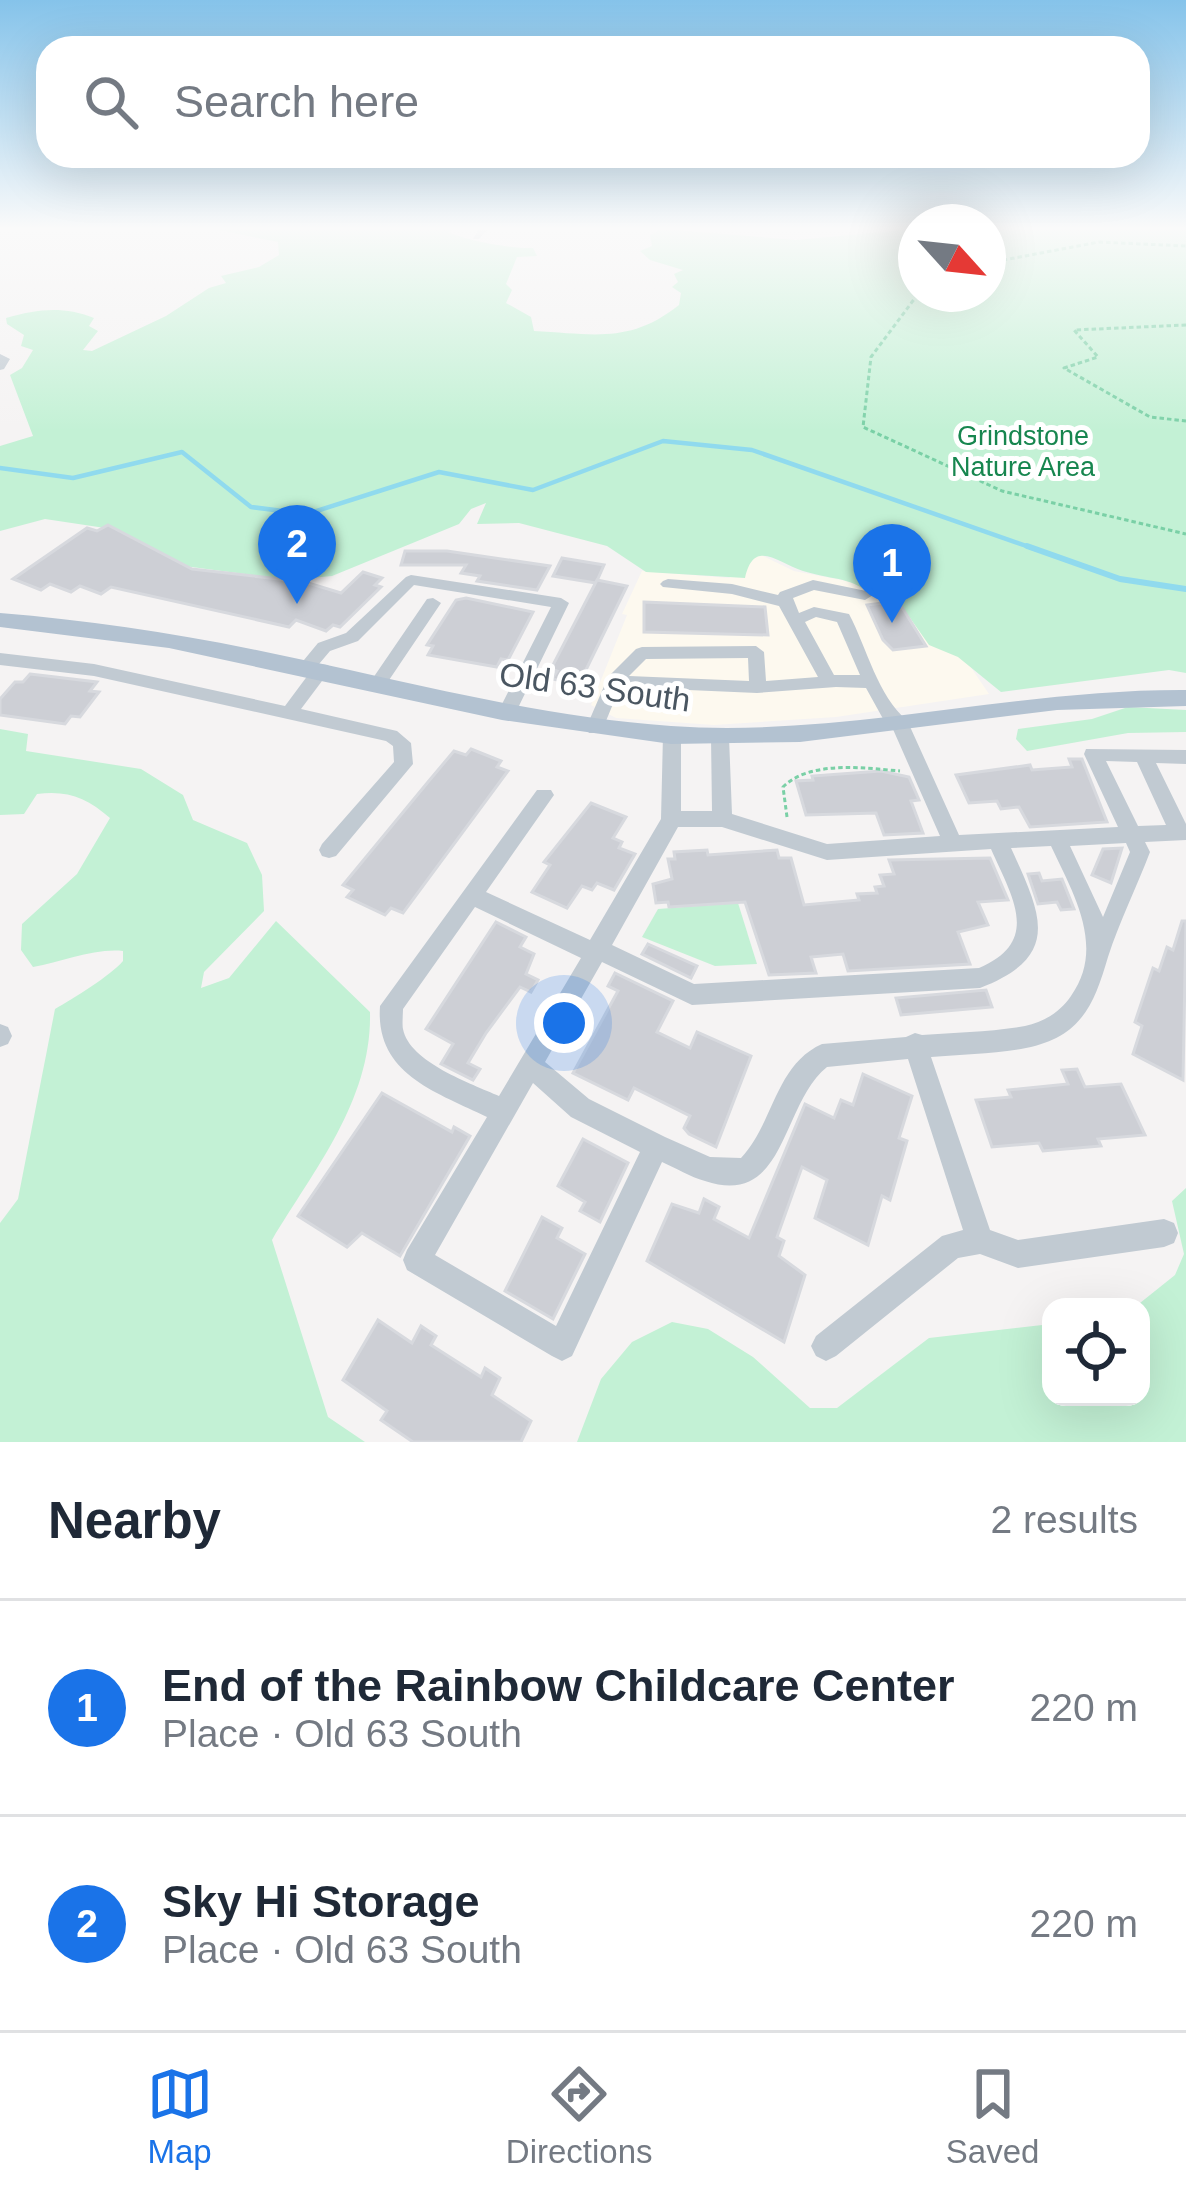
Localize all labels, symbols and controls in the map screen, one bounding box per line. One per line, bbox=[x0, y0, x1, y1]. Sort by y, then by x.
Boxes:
search box bbox=[36, 36, 1150, 168]
icon: search bbox=[78, 69, 144, 135]
text: Search here bbox=[174, 76, 419, 127]
north arrow bbox=[898, 204, 1006, 312]
park label: Grindstone Nature Area bbox=[951, 421, 1096, 482]
pin: 2 bbox=[258, 505, 336, 604]
pin: 1 bbox=[853, 524, 931, 623]
street label: Old 63 South bbox=[497, 655, 693, 719]
your location bbox=[534, 993, 594, 1053]
map controls bbox=[1042, 1298, 1150, 1406]
button: locate bbox=[1042, 1298, 1150, 1406]
text: Nearby bbox=[48, 1492, 221, 1549]
text: 2 results bbox=[991, 1498, 1138, 1541]
text: End of the Rainbow Childcare Center bbox=[162, 1660, 955, 1711]
text: 1 bbox=[76, 1686, 98, 1729]
text: 220 m bbox=[1030, 1686, 1138, 1729]
text: Place · Old 63 South bbox=[162, 1712, 522, 1755]
text: Sky Hi Storage bbox=[162, 1876, 480, 1927]
text: 2 bbox=[76, 1902, 98, 1945]
text: 220 m bbox=[1030, 1902, 1138, 1945]
text: Place · Old 63 South bbox=[162, 1928, 522, 1971]
tab: Map bbox=[147, 2061, 213, 2171]
tab: Directions bbox=[506, 2061, 653, 2171]
tab: Saved bbox=[946, 2061, 1039, 2171]

